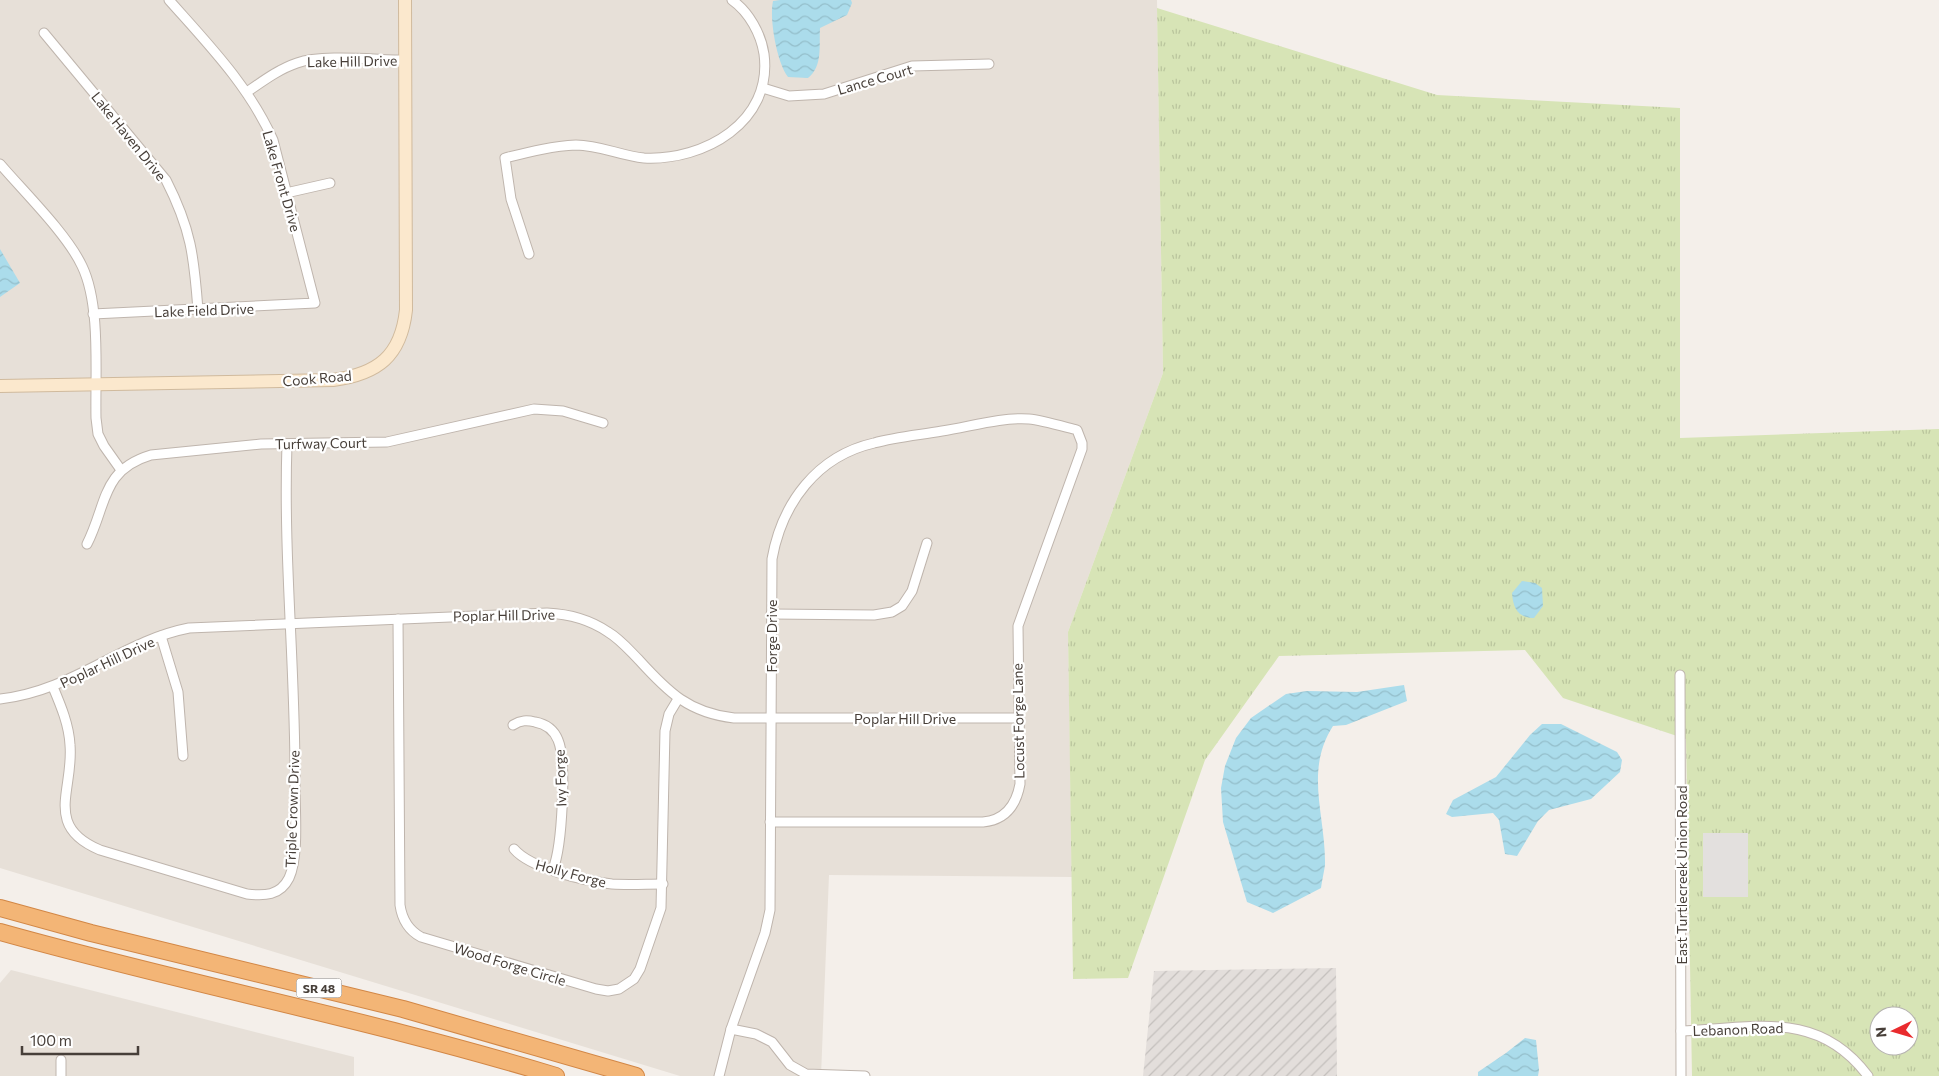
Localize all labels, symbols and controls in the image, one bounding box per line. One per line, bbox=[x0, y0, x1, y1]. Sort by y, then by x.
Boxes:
street label: Lake Hill Drive bbox=[307, 52, 397, 70]
street label: Lance Court bbox=[835, 60, 915, 98]
street label: Lake Haven Drive bbox=[88, 88, 170, 184]
street label: Lake Front Drive bbox=[259, 128, 305, 234]
street label: Lake Field Drive bbox=[154, 300, 254, 320]
street label: Cook Road bbox=[282, 367, 352, 389]
street label: Turfway Court bbox=[275, 434, 367, 452]
street label: Forge Drive bbox=[763, 599, 780, 673]
street label: Poplar Hill Drive bbox=[453, 606, 555, 624]
street label: Poplar Hill Drive bbox=[57, 633, 157, 691]
street label: Locust Forge Lane bbox=[1008, 663, 1028, 779]
street label: Poplar Hill Drive bbox=[854, 710, 956, 727]
street label: Ivy Forge bbox=[551, 749, 569, 807]
street label: Triple Crown Drive bbox=[281, 750, 303, 868]
street label: East Turtlecreek Union Road bbox=[1673, 785, 1690, 965]
street label: Holly Forge bbox=[534, 855, 608, 891]
street label: Wood Forge Circle bbox=[452, 939, 568, 989]
road number: SR 48 bbox=[296, 978, 342, 998]
north arrow bbox=[1869, 1006, 1919, 1056]
street label: Lebanon Road bbox=[1692, 1019, 1784, 1039]
scale bar bbox=[22, 1024, 139, 1056]
text: N bbox=[1872, 1026, 1889, 1038]
text: 100 m bbox=[30, 1031, 72, 1049]

